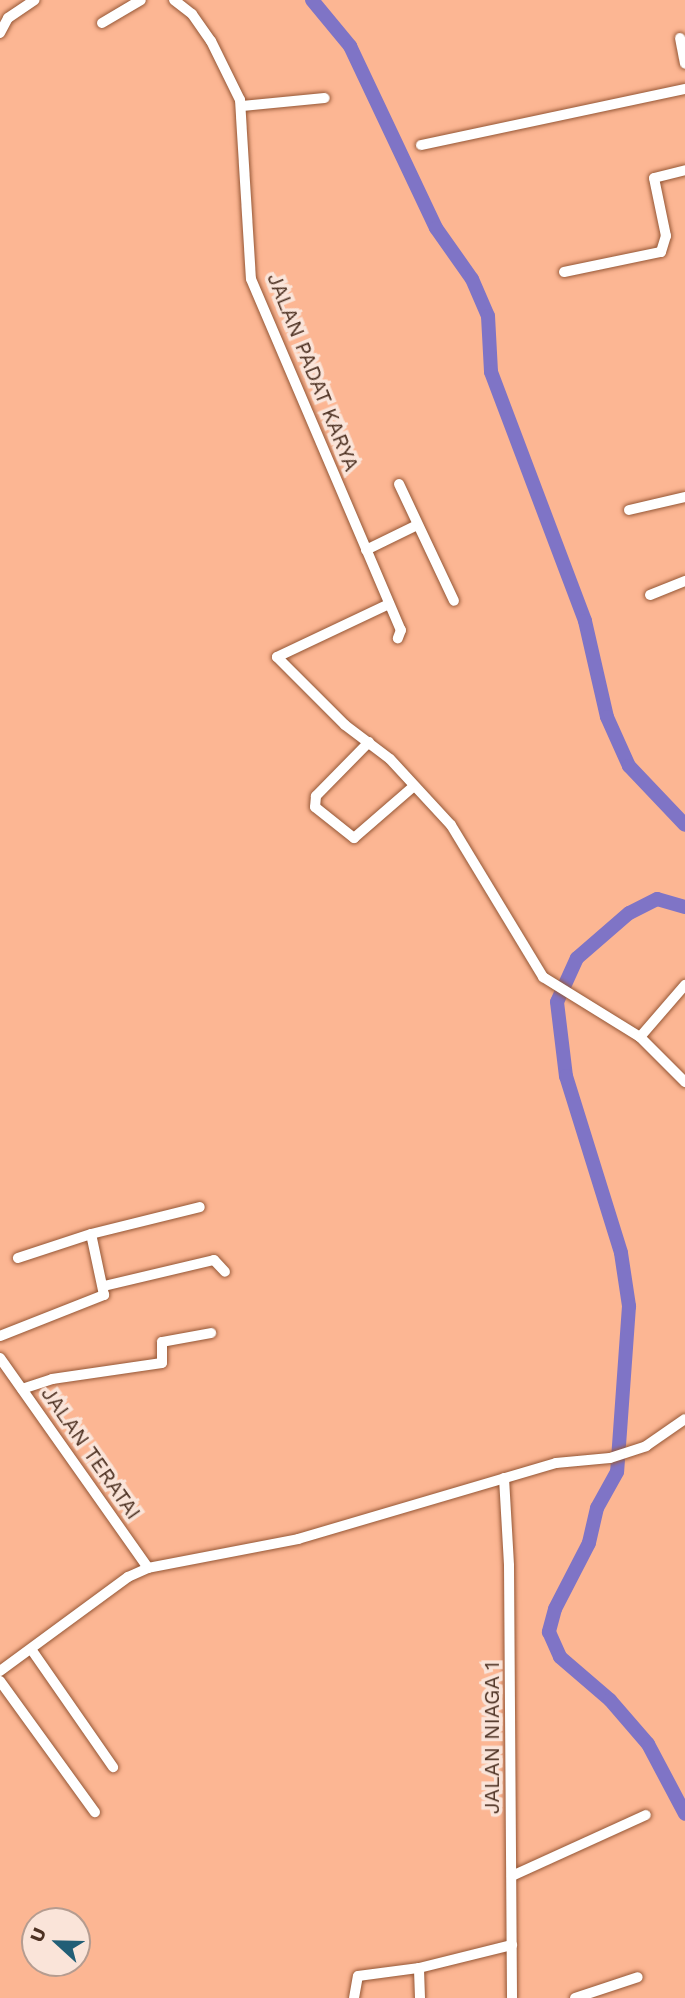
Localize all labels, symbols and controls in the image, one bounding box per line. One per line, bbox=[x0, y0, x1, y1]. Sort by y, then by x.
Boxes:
street label: JALAN PADAT KARYA bbox=[262, 269, 364, 475]
street label: JALAN TERATAI bbox=[36, 1381, 146, 1525]
street label: JALAN NIAGA 1 bbox=[479, 1661, 505, 1815]
north arrow bbox=[21, 1907, 91, 1977]
text: U bbox=[25, 1924, 51, 1945]

